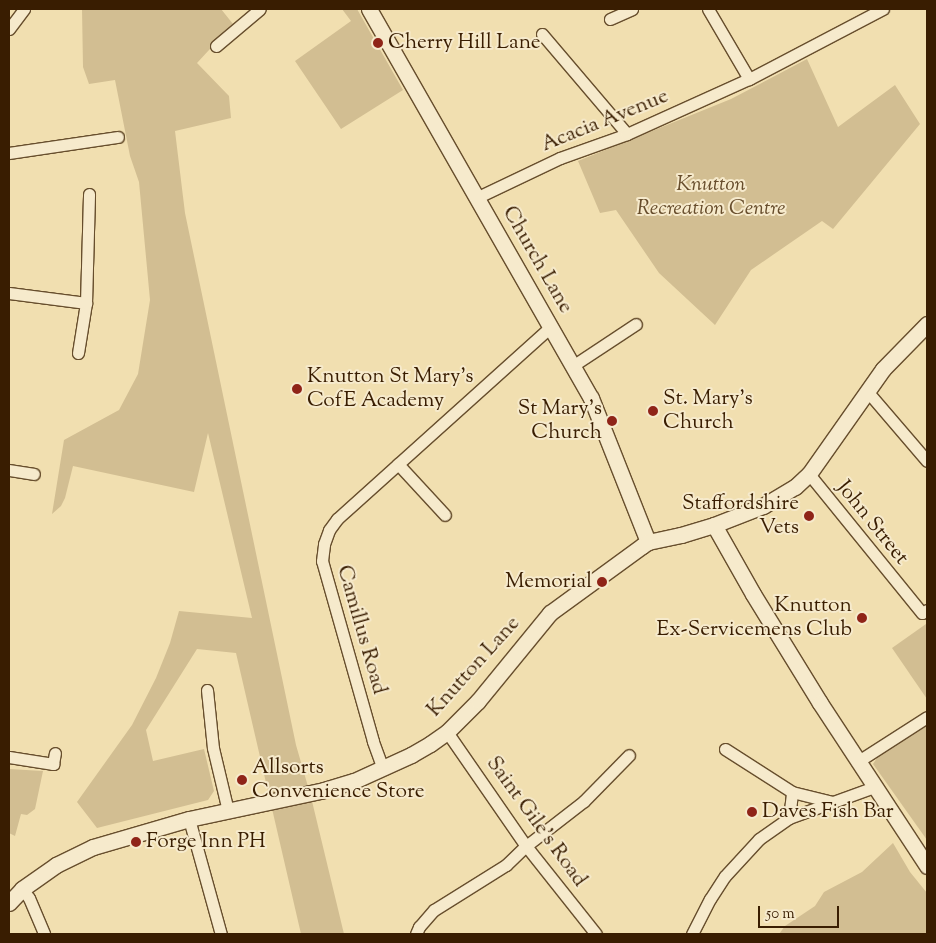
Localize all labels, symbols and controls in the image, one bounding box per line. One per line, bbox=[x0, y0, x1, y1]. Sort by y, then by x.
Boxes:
place label: Cherry Hill Lane bbox=[388, 30, 541, 56]
marker: Cherry Hill Lane bbox=[372, 37, 384, 49]
street label: Acacia Avenue bbox=[538, 84, 672, 158]
park label: Knutton Recreation Centre bbox=[637, 172, 785, 222]
street label: Church Lane bbox=[496, 202, 578, 318]
place label: Knutton St Mary's CofE Academy bbox=[307, 364, 474, 414]
marker: Knutton St Mary's CofE Academy bbox=[291, 383, 303, 395]
place label: St. Mary's Church bbox=[663, 386, 753, 436]
place label: St Mary's Church bbox=[518, 396, 602, 446]
marker: St. Mary's Church bbox=[647, 405, 659, 417]
marker: St Mary's Church bbox=[606, 415, 618, 427]
street label: John Street bbox=[830, 476, 914, 570]
place label: Staffordshire Vets bbox=[682, 491, 799, 541]
marker: Staffordshire Vets bbox=[803, 510, 815, 522]
street label: Camillus Road bbox=[331, 563, 391, 697]
place label: Memorial bbox=[505, 569, 592, 595]
marker: Memorial bbox=[596, 576, 608, 588]
place label: Knutton Ex-Servicemens Club bbox=[657, 593, 852, 643]
street label: Knutton Lane bbox=[422, 612, 526, 722]
marker: Knutton Ex-Servicemens Club bbox=[856, 612, 868, 624]
street label: Saint Gile's Road bbox=[480, 752, 592, 892]
place label: Allsorts Convenience Store bbox=[252, 755, 425, 805]
marker: Allsorts Convenience Store bbox=[236, 774, 248, 786]
place label: Daves Fish Bar bbox=[762, 799, 894, 825]
marker: Daves Fish Bar bbox=[746, 806, 758, 818]
place label: Forge Inn PH bbox=[146, 829, 266, 855]
marker: Forge Inn PH bbox=[130, 836, 142, 848]
scale bar bbox=[761, 896, 842, 928]
text: 50 m bbox=[766, 904, 795, 925]

